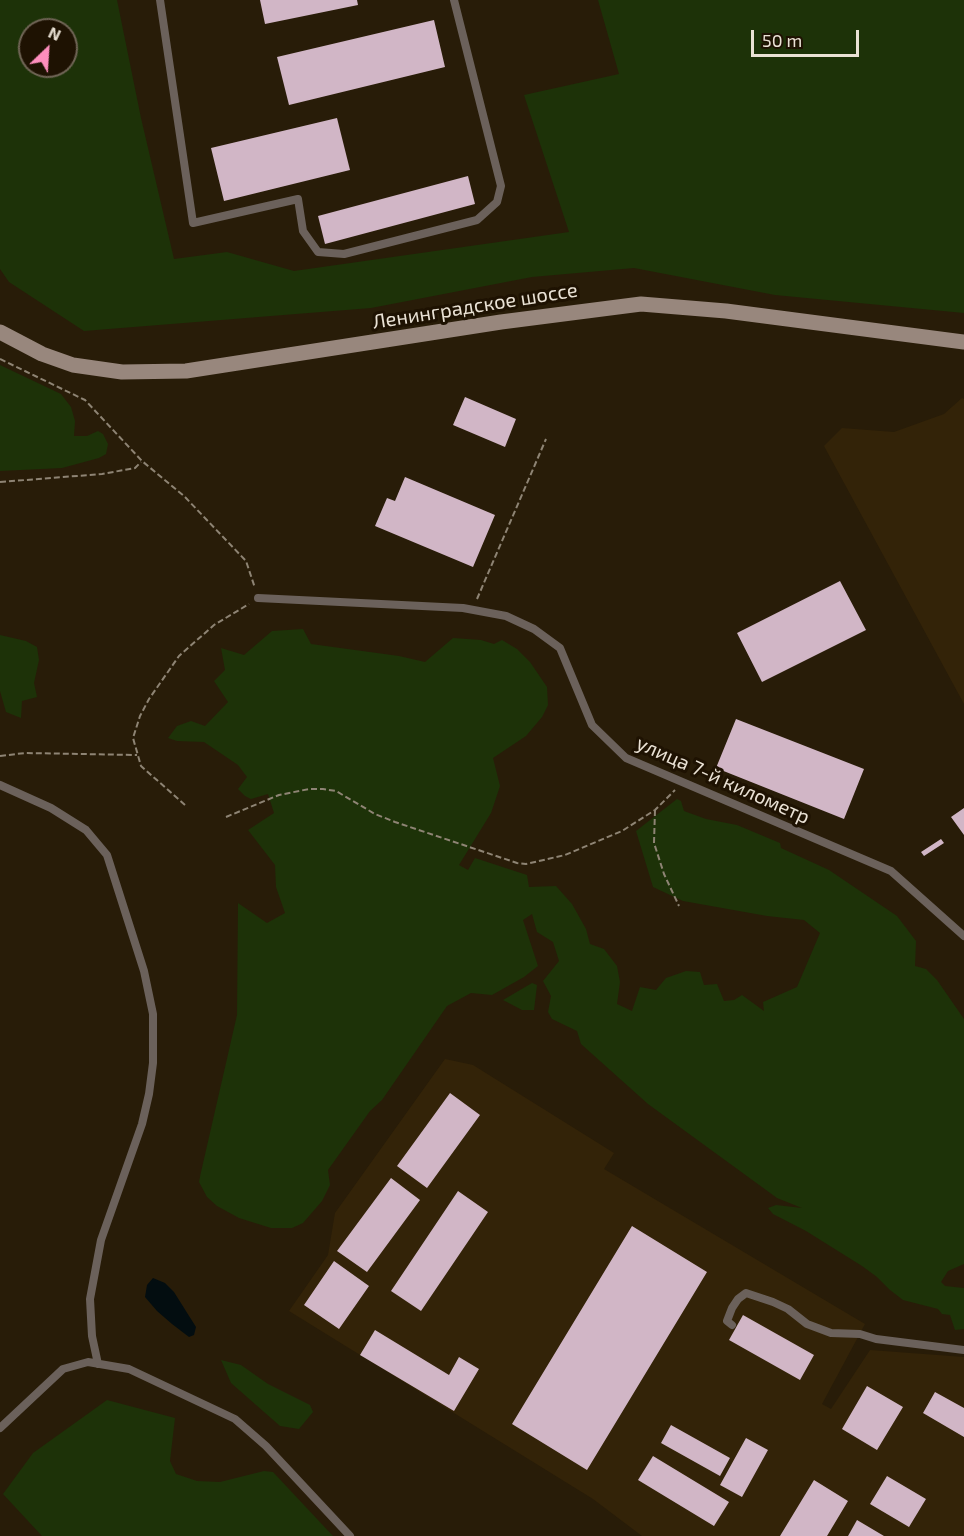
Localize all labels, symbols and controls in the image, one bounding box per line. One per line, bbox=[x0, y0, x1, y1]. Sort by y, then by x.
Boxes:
north arrow bbox=[18, 18, 78, 78]
scale bar bbox=[754, 18, 862, 56]
text: N bbox=[46, 22, 64, 44]
text: 50 m bbox=[762, 29, 802, 51]
street label: Ленинградское шоссе bbox=[371, 278, 579, 334]
street label: улица 7-й километр bbox=[633, 731, 813, 829]

